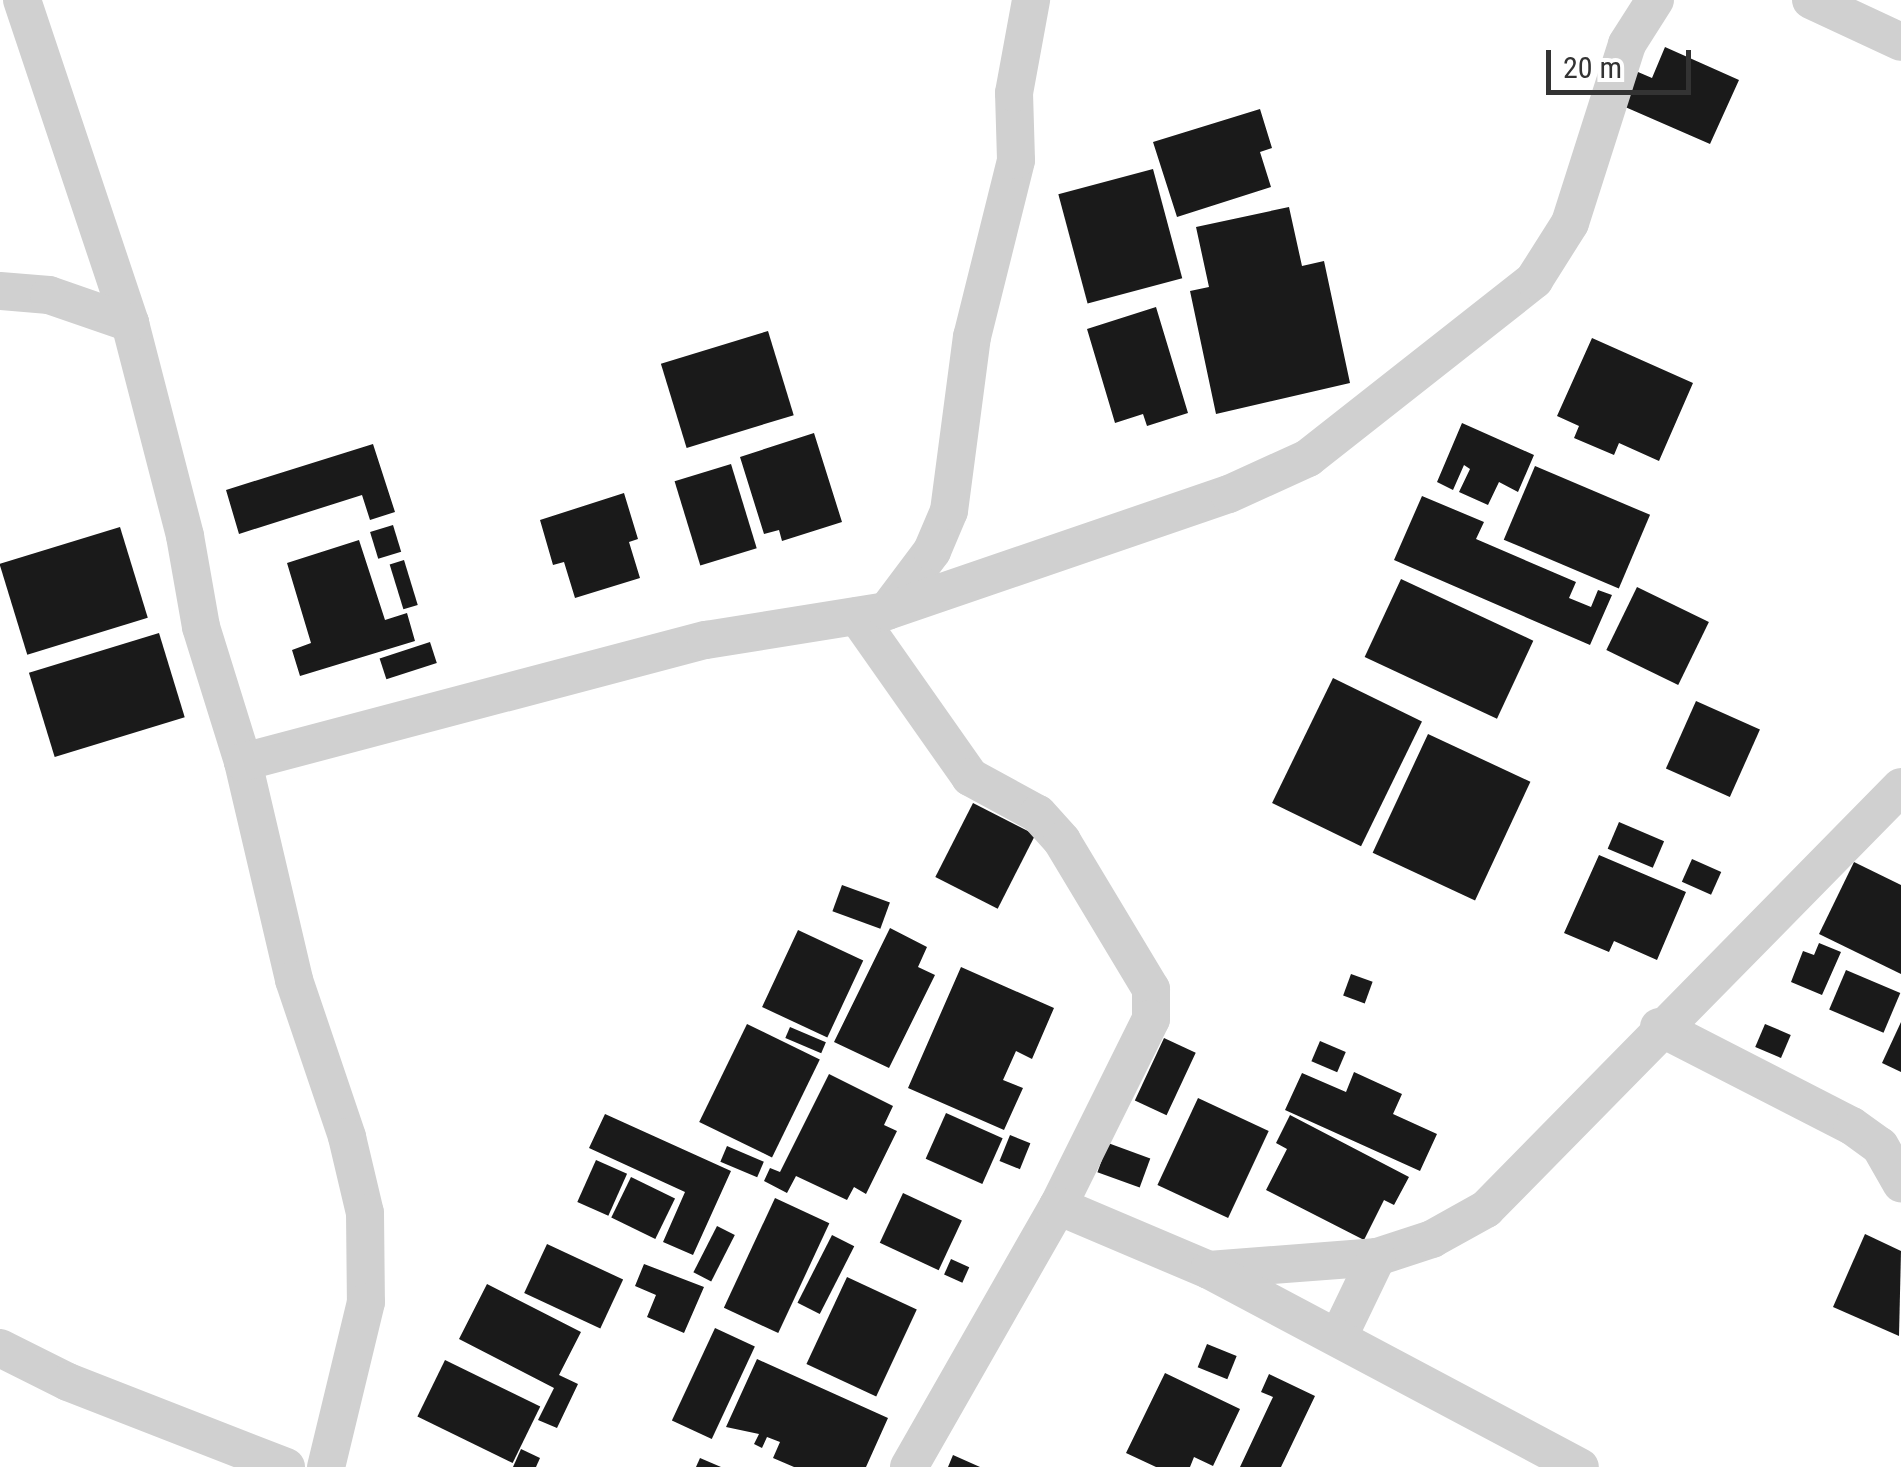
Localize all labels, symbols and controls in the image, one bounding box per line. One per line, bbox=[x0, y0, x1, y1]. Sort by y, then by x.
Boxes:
scale bar bbox=[1551, 30, 1696, 92]
text: 20 m bbox=[1563, 50, 1622, 85]

